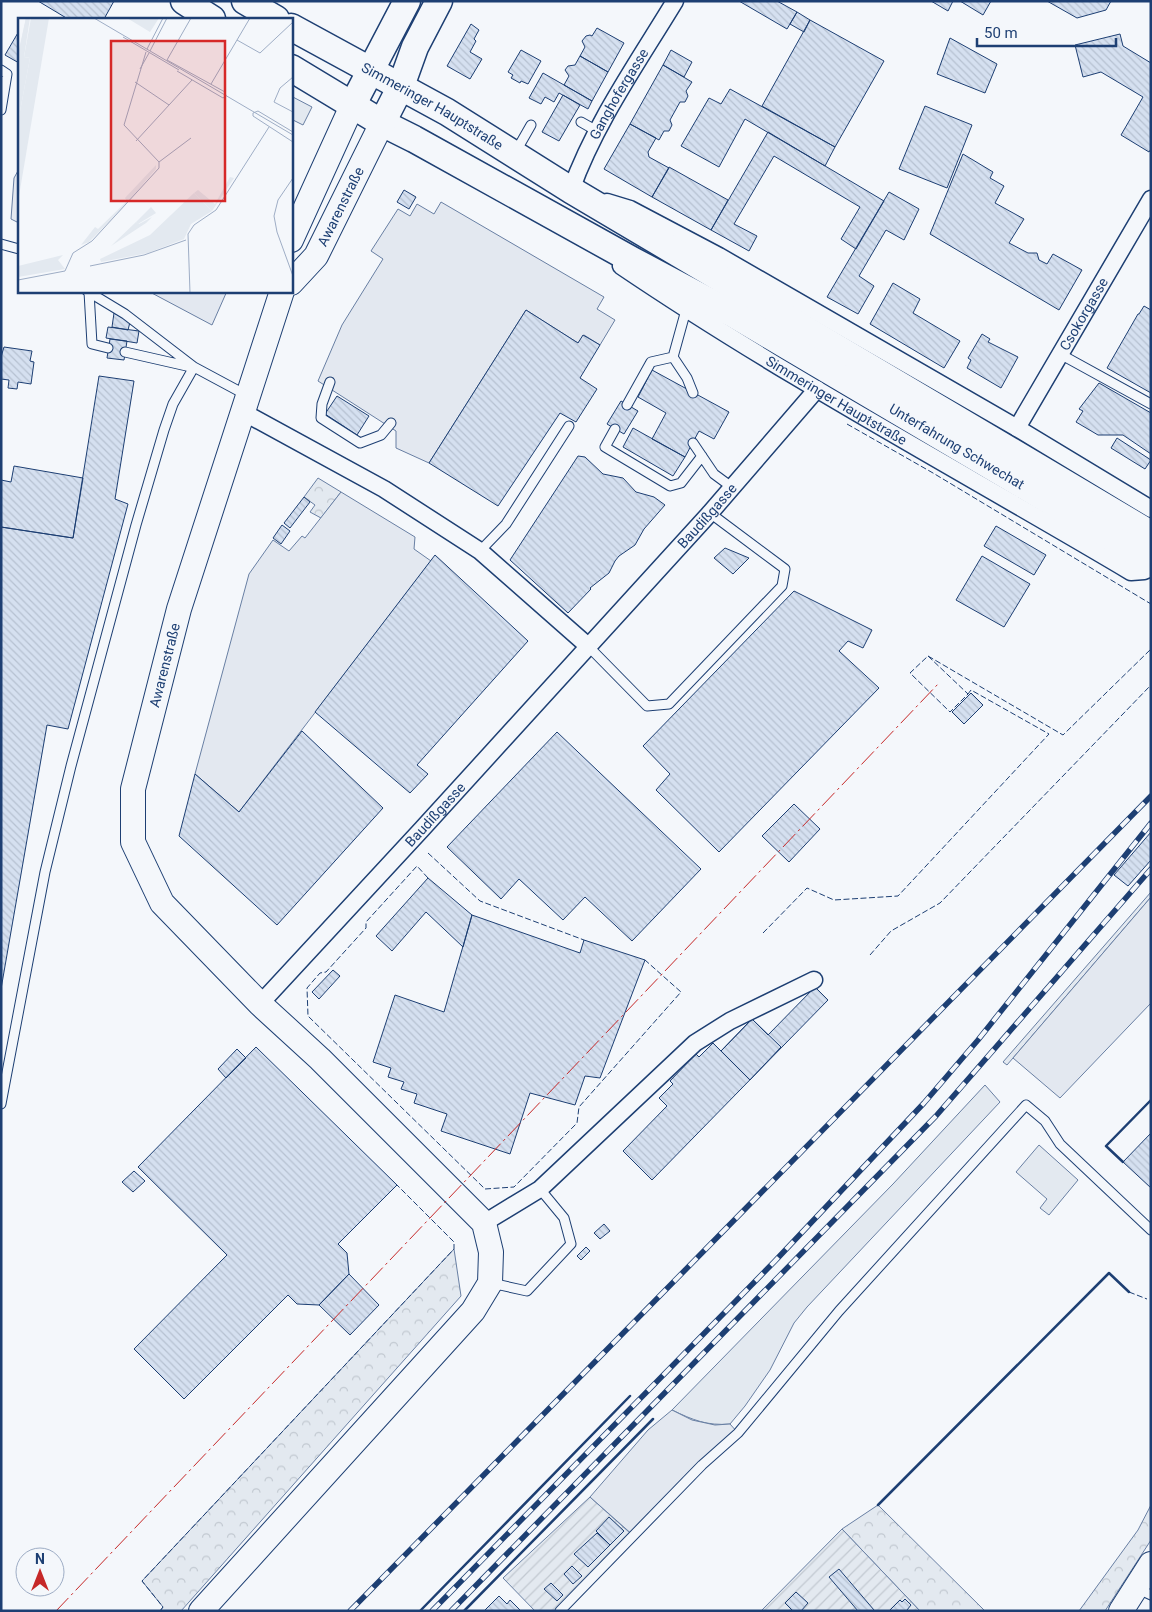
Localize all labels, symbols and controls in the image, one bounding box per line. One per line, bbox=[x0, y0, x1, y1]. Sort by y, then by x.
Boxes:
scale bar bbox=[977, 15, 1116, 47]
inset map bbox=[18, 18, 292, 292]
text: 50 m bbox=[984, 24, 1018, 42]
street label: Ganghofergasse bbox=[586, 45, 652, 142]
street label: Simmeringer Hauptstraße bbox=[359, 59, 506, 153]
street label: Awarenstraße bbox=[314, 164, 367, 249]
street label: Csokorgasse bbox=[1056, 275, 1111, 353]
street label: Simmeringer Hauptstraße bbox=[763, 353, 910, 448]
street label: Unterfahrung Schwechat bbox=[886, 400, 1028, 493]
street label: Baudißgasse bbox=[674, 480, 740, 551]
street label: Awarenstraße bbox=[146, 621, 183, 709]
street label: Baudißgasse bbox=[402, 779, 468, 850]
north arrow bbox=[15, 1547, 65, 1597]
text: N bbox=[35, 1551, 45, 1567]

